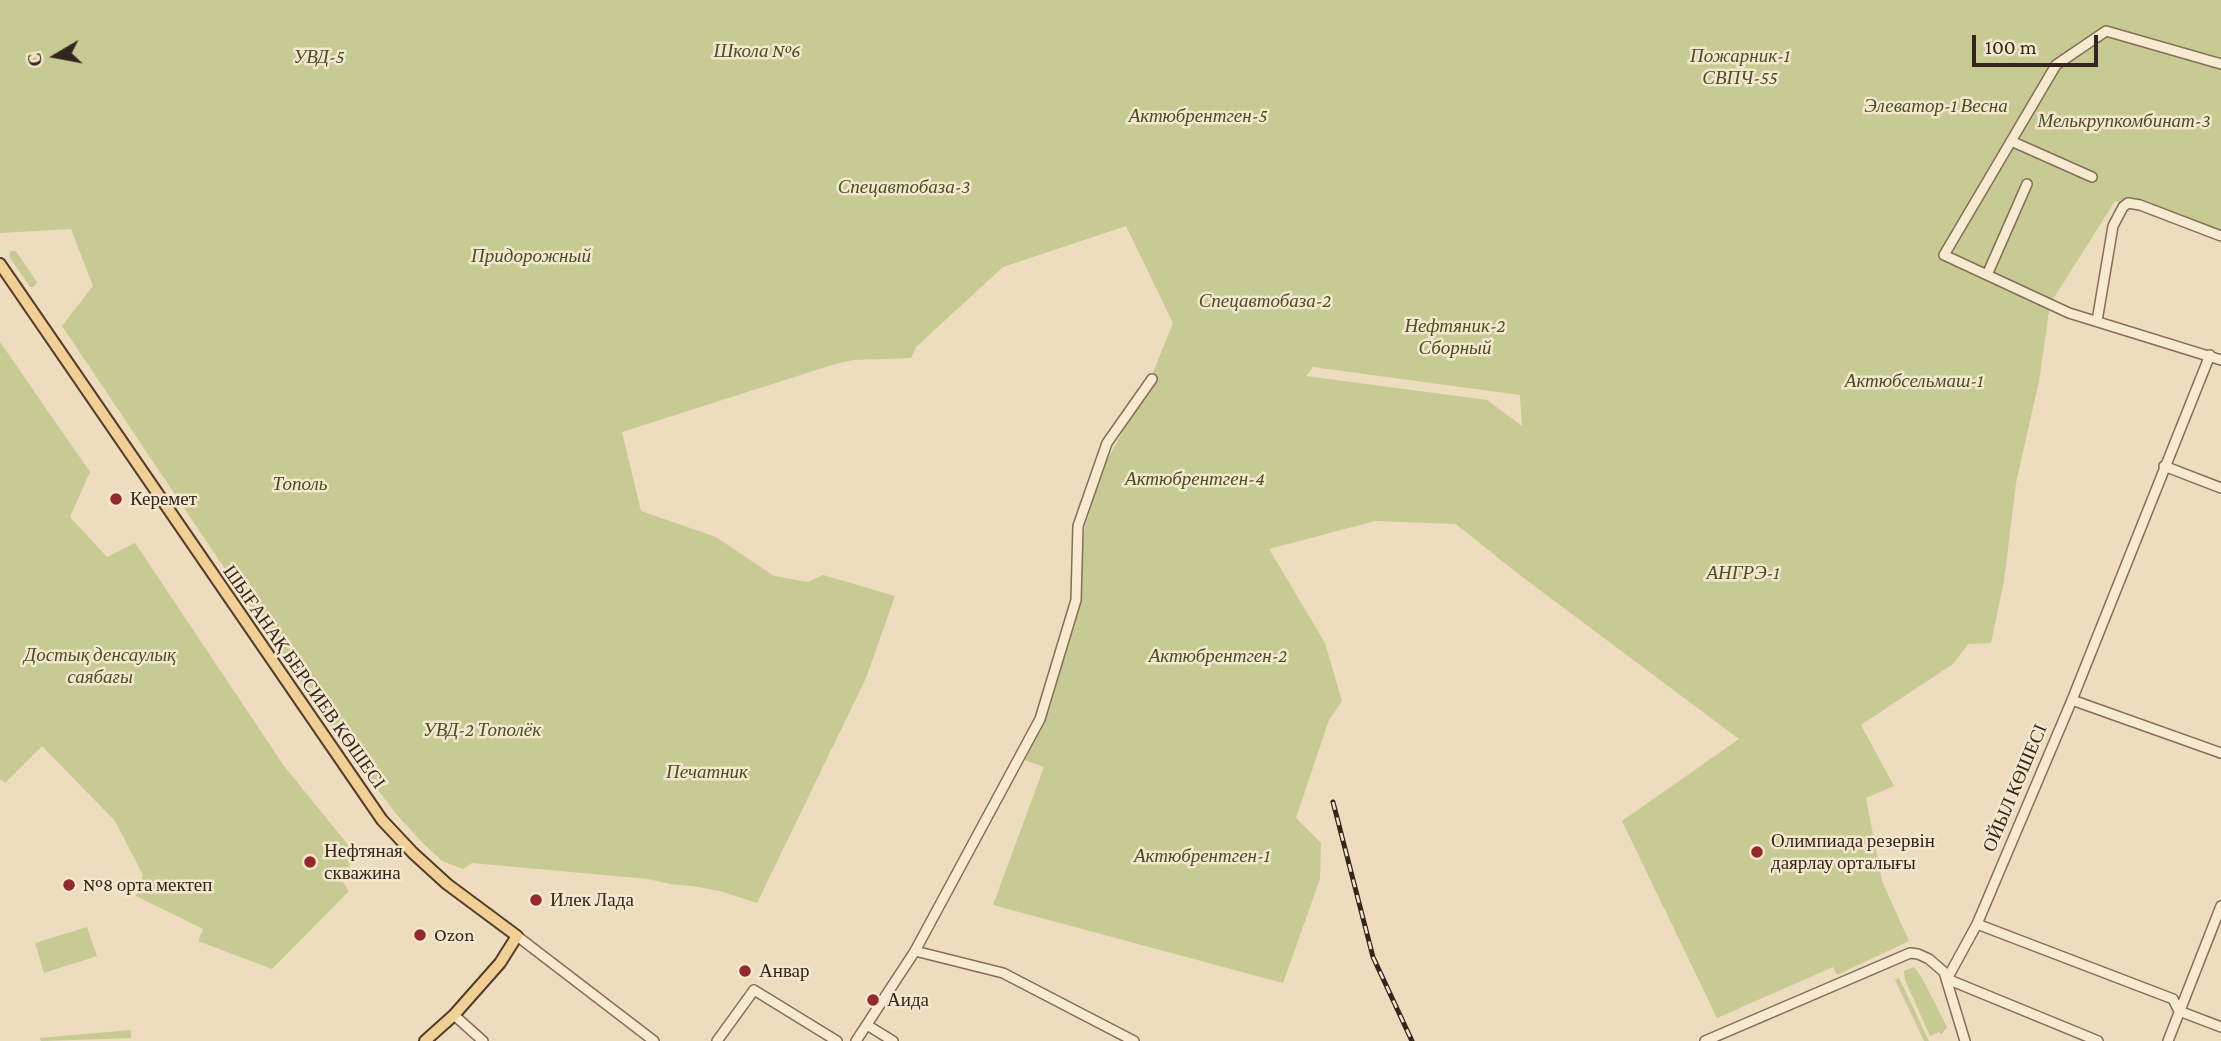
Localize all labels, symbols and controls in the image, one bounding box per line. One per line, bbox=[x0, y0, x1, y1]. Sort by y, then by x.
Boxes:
north arrow bbox=[21, 21, 91, 91]
scale bar bbox=[1976, 21, 2102, 65]
text: 100 m bbox=[1985, 35, 2037, 59]
park label: Школа №6 bbox=[713, 40, 801, 62]
park label: Пожарник-1 СВПЧ-55 bbox=[1690, 45, 1790, 89]
park label: УВД-5 bbox=[293, 46, 345, 68]
text: С bbox=[23, 51, 46, 68]
park label: Элеватор-1 Весна bbox=[1864, 95, 2008, 117]
park label: Актюбрентген-5 bbox=[1129, 105, 1267, 127]
park label: Мелькрупкомбинат-3 bbox=[2038, 110, 2210, 132]
park label: Спецавтобаза-3 bbox=[838, 176, 970, 198]
park label: Придорожный bbox=[471, 245, 591, 267]
park label: Спецавтобаза-2 bbox=[1199, 290, 1331, 312]
park label: Нефтяник-2 Сборный bbox=[1404, 315, 1506, 359]
park label: Актюбсельмаш-1 bbox=[1845, 370, 1983, 392]
park label: Актюбрентген-4 bbox=[1125, 468, 1265, 490]
park label: Тополь bbox=[273, 473, 327, 495]
place label: Керемет bbox=[130, 488, 197, 510]
marker: Керемет bbox=[108, 491, 124, 507]
street label: ШЫҒАНАҚ БЕРСИЕВ КӨШЕСІ bbox=[218, 561, 390, 793]
park label: АНГРЭ-1 bbox=[1706, 562, 1780, 584]
park label: Достық денсаулық саябағы bbox=[24, 644, 176, 688]
park label: Актюбрентген-2 bbox=[1149, 645, 1287, 667]
park label: УВД-2 Тополёк bbox=[423, 719, 541, 741]
street label: ОЙЫЛ КӨШЕСІ bbox=[1978, 721, 2052, 855]
park label: Печатник bbox=[666, 761, 748, 783]
place label: Олимпиада резервін даярлау орталығы bbox=[1771, 830, 1935, 874]
place label: Нефтяная скважина bbox=[324, 840, 403, 884]
marker: Олимпиада резервін даярлау орталығы bbox=[1749, 844, 1765, 860]
park label: Актюбрентген-1 bbox=[1134, 845, 1270, 867]
marker: Нефтяная скважина bbox=[302, 854, 318, 870]
place label: №8 орта мектеп bbox=[83, 874, 212, 896]
marker: №8 орта мектеп bbox=[61, 877, 77, 893]
place label: Илек Лада bbox=[550, 889, 634, 911]
marker: Илек Лада bbox=[528, 892, 544, 908]
place label: Ozon bbox=[434, 924, 474, 946]
marker: Ozon bbox=[412, 927, 428, 943]
place label: Анвар bbox=[759, 960, 810, 982]
marker: Анвар bbox=[737, 963, 753, 979]
place label: Аида bbox=[887, 989, 929, 1011]
marker: Аида bbox=[865, 992, 881, 1008]

